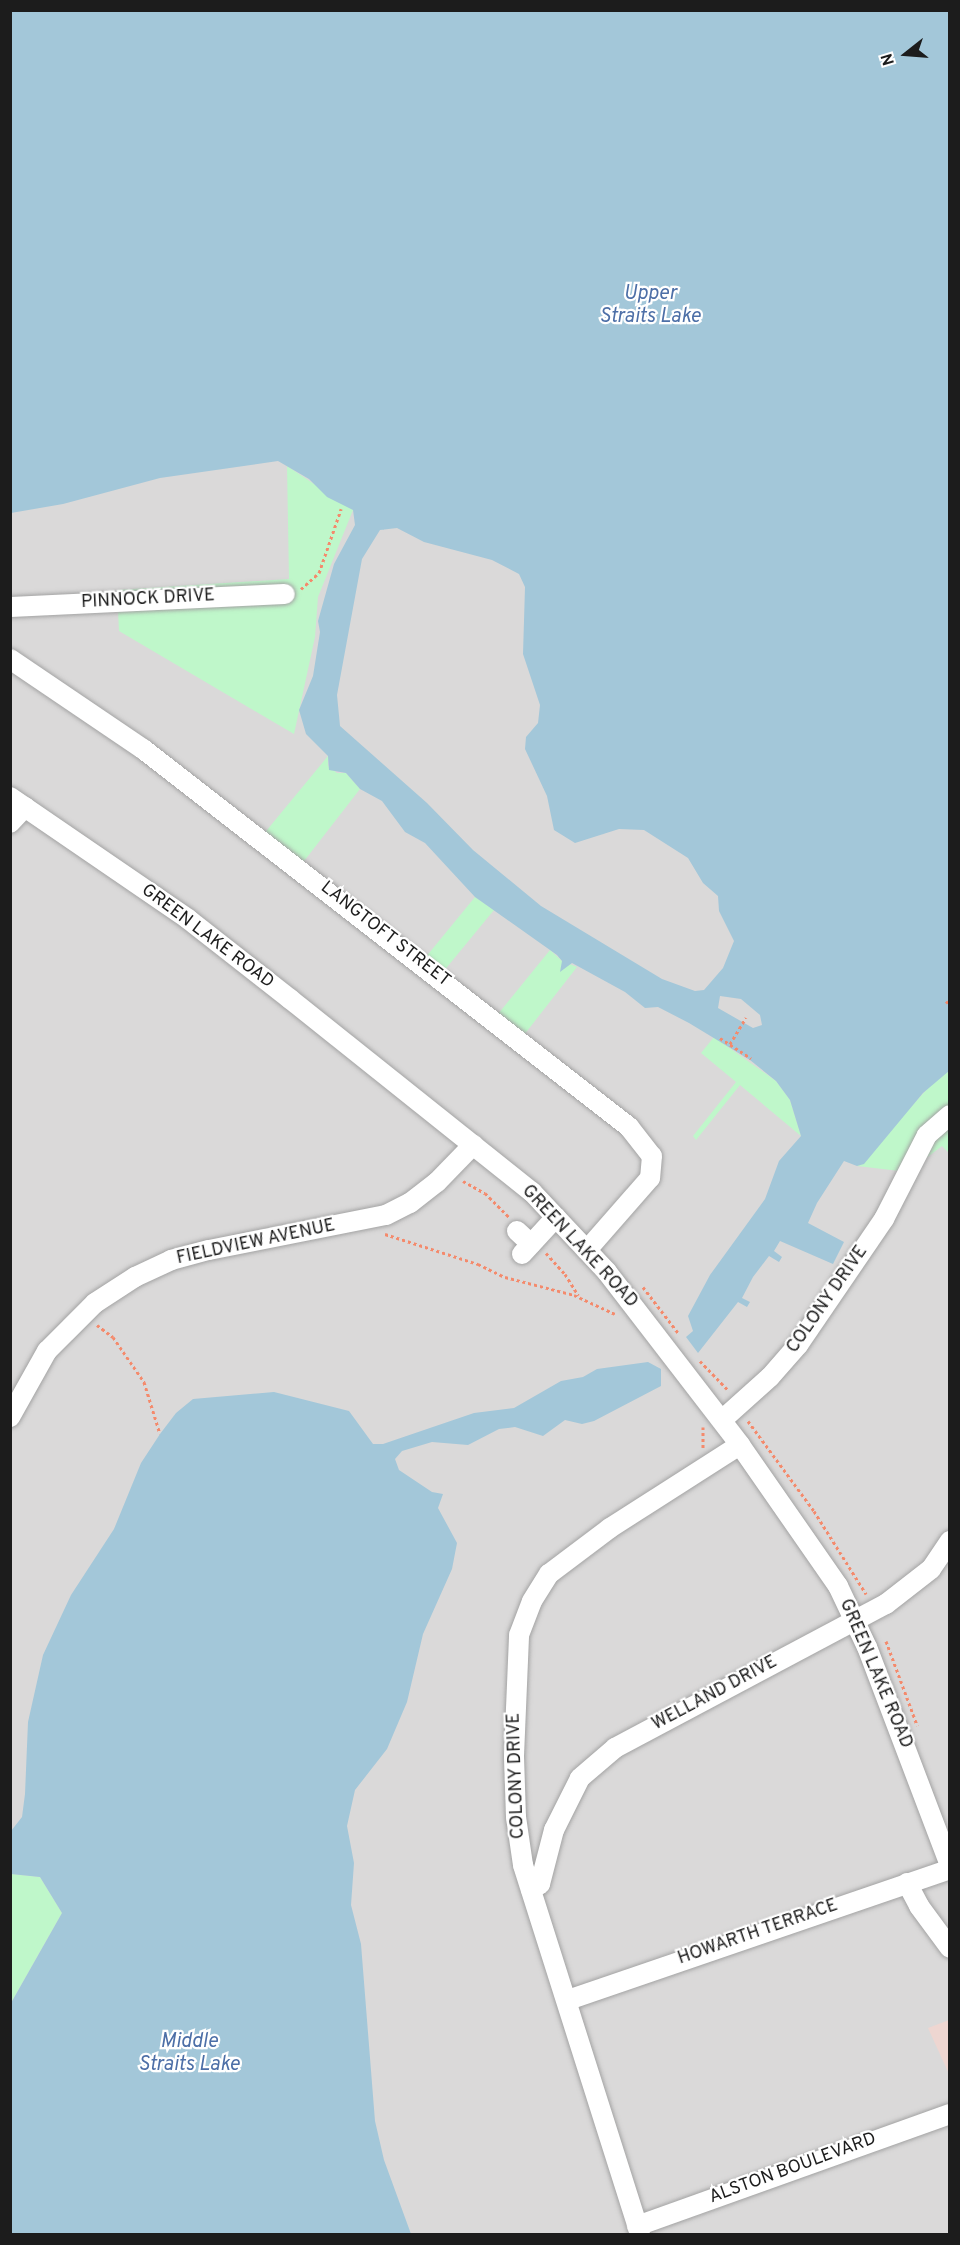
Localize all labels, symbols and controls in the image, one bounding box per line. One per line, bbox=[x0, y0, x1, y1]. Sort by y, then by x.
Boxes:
north arrow bbox=[876, 24, 936, 84]
text: N bbox=[878, 51, 900, 68]
water label: Upper Straits Lake bbox=[599, 283, 701, 330]
street label: PINNOCK DRIVE bbox=[81, 586, 215, 614]
street label: LANGTOFT STREET bbox=[315, 877, 455, 993]
street label: GREEN LAKE ROAD bbox=[137, 880, 277, 994]
street label: GREEN LAKE ROAD bbox=[516, 1181, 642, 1313]
street label: FIELDVIEW AVENUE bbox=[174, 1216, 338, 1270]
street label: COLONY DRIVE bbox=[783, 1242, 873, 1358]
street label: GREEN LAKE ROAD bbox=[834, 1596, 916, 1752]
street label: WELLAND DRIVE bbox=[649, 1652, 781, 1736]
street label: COLONY DRIVE bbox=[504, 1712, 530, 1840]
street label: HOWARTH TERRACE bbox=[675, 1895, 841, 1971]
water label: Middle Straits Lake bbox=[138, 2031, 240, 2078]
street label: ALSTON BOULEVARD bbox=[707, 2129, 879, 2209]

